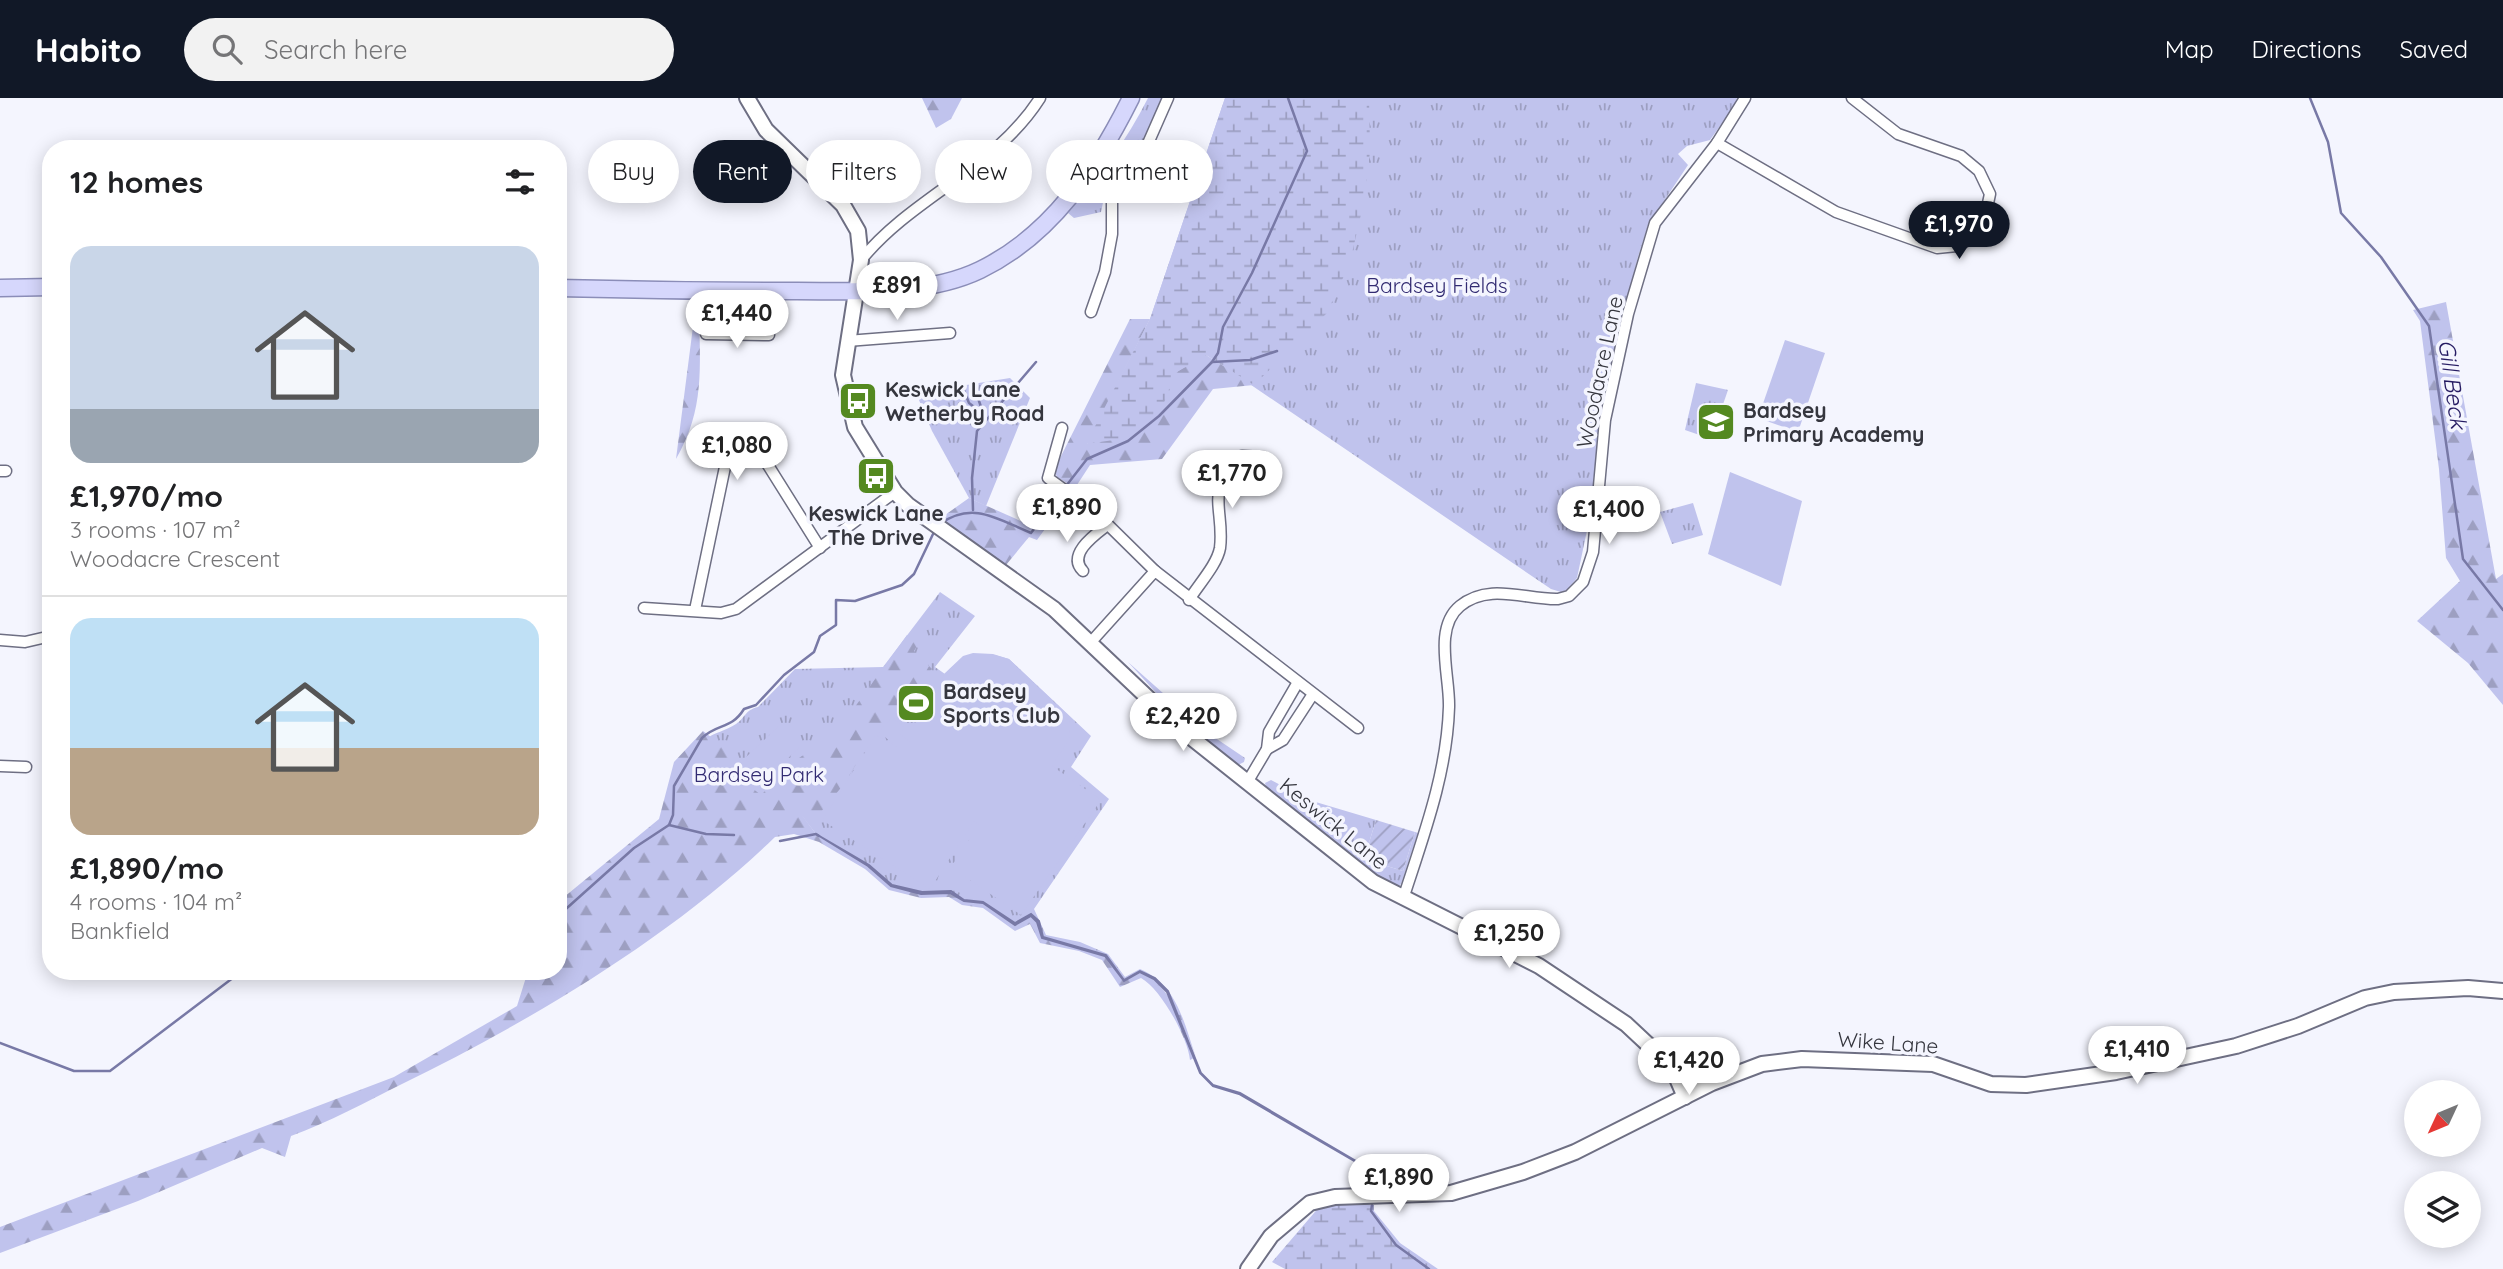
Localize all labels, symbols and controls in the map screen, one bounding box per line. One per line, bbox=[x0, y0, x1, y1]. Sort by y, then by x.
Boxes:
search box bbox=[184, 18, 674, 81]
text: Habito bbox=[35, 29, 142, 70]
icon: search bbox=[208, 30, 246, 68]
text: Search here bbox=[264, 33, 407, 66]
text: Map bbox=[2165, 34, 2214, 64]
text: Directions bbox=[2252, 34, 2362, 64]
text: Saved bbox=[2400, 34, 2468, 64]
chip: Buy bbox=[588, 140, 679, 203]
chip: Rent bbox=[693, 140, 792, 203]
chip: Filters bbox=[806, 140, 921, 203]
chip: New bbox=[935, 140, 1032, 203]
chip: Apartment bbox=[1046, 140, 1213, 203]
text: 12 homes bbox=[70, 163, 203, 201]
icon: filters bbox=[501, 163, 539, 201]
pin: £1,970 bbox=[1902, 202, 2016, 261]
text: £1,970 bbox=[1925, 209, 1993, 238]
pin: £891 bbox=[856, 262, 938, 322]
text: £891 bbox=[873, 270, 921, 299]
park label: Bardsey Fields bbox=[1366, 272, 1508, 298]
pin: £1,440 bbox=[680, 290, 794, 350]
icon: home bbox=[242, 292, 368, 418]
street label: Woodacre Lane bbox=[1570, 294, 1628, 450]
text: £1,440 bbox=[702, 298, 772, 327]
water label: Gill Beck bbox=[2432, 337, 2474, 432]
place label: Keswick Lane Wetherby Road bbox=[885, 376, 1044, 426]
bus stop icon: Keswick Lane Wetherby Road bbox=[837, 380, 879, 422]
place label: Bardsey Primary Academy bbox=[1743, 397, 1924, 447]
school or university icon: Bardsey Primary Academy bbox=[1695, 401, 1737, 443]
pin: £1,080 bbox=[680, 422, 794, 482]
text: £1,080 bbox=[702, 430, 772, 459]
pin: £1,770 bbox=[1175, 450, 1289, 510]
bus stop icon: Keswick Lane The Drive bbox=[855, 455, 897, 497]
text: £1,770 bbox=[1198, 458, 1267, 487]
text: £1,970/mo bbox=[70, 477, 223, 515]
pin: £1,890 bbox=[1010, 484, 1124, 544]
pin: £1,400 bbox=[1552, 486, 1666, 546]
text: £1,890 bbox=[1032, 492, 1102, 521]
text: £1,400 bbox=[1573, 494, 1645, 523]
place label: Keswick Lane The Drive bbox=[808, 500, 944, 550]
text: 3 rooms · 107 m² bbox=[70, 515, 241, 544]
text: Woodacre Crescent bbox=[70, 544, 280, 573]
icon: home bbox=[242, 664, 368, 790]
place label: Bardsey Sports Club bbox=[943, 678, 1060, 728]
sports icon: Bardsey Sports Club bbox=[895, 682, 937, 724]
pin: £2,420 bbox=[1126, 694, 1240, 753]
text: £2,420 bbox=[1146, 701, 1220, 730]
park label: Bardsey Park bbox=[694, 761, 824, 787]
street label: Keswick Lane bbox=[1275, 772, 1393, 874]
text: £1,890/mo bbox=[70, 849, 224, 887]
text: 4 rooms · 104 m² bbox=[70, 887, 242, 916]
pin: £1,250 bbox=[1452, 910, 1566, 970]
text: Bankfield bbox=[70, 916, 170, 945]
text: £1,250 bbox=[1474, 918, 1544, 947]
street label: Wike Lane bbox=[1837, 1026, 1939, 1058]
pin: £1,410 bbox=[2080, 1026, 2194, 1086]
text: £1,410 bbox=[2104, 1034, 2170, 1063]
pin: £1,420 bbox=[1632, 1038, 1746, 1097]
text: £1,420 bbox=[1654, 1045, 1724, 1074]
north arrow bbox=[2404, 1080, 2482, 1157]
map controls bbox=[2404, 1080, 2481, 1248]
pin: £1,890 bbox=[1342, 1154, 1456, 1214]
text: £1,890 bbox=[1364, 1162, 1434, 1191]
button: layers bbox=[2404, 1171, 2481, 1248]

